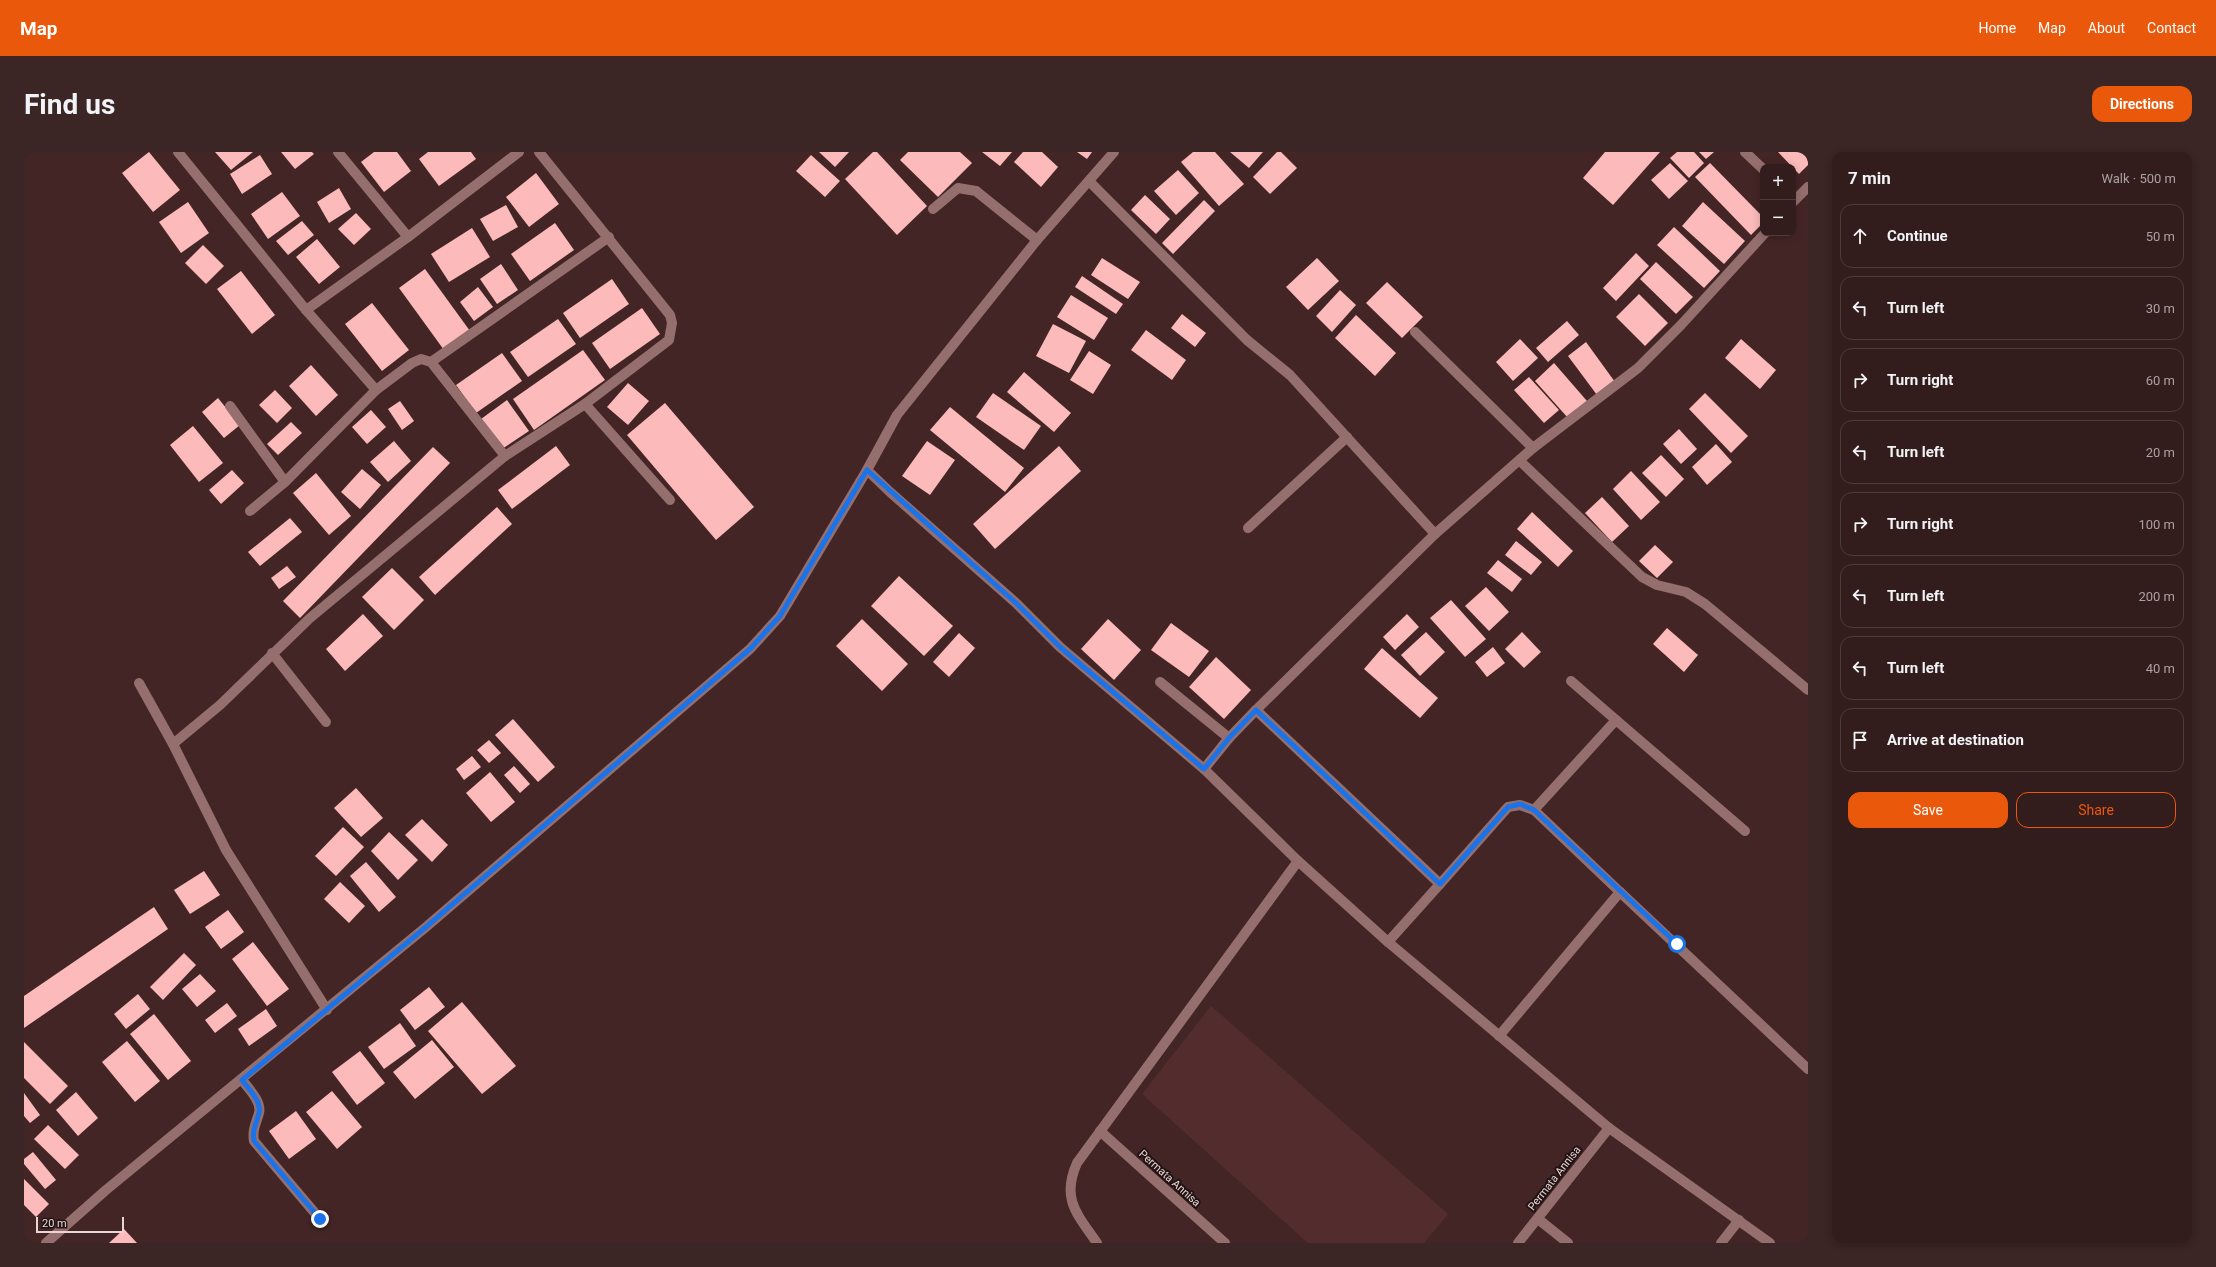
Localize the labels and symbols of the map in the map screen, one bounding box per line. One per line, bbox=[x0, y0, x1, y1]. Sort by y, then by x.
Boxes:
route start bbox=[1668, 935, 1686, 953]
street label: Permata Annisa bbox=[1525, 1144, 1584, 1213]
street label: Permata Annisa bbox=[1136, 1147, 1203, 1209]
route end bbox=[311, 1210, 329, 1228]
scale bar bbox=[36, 1215, 124, 1234]

